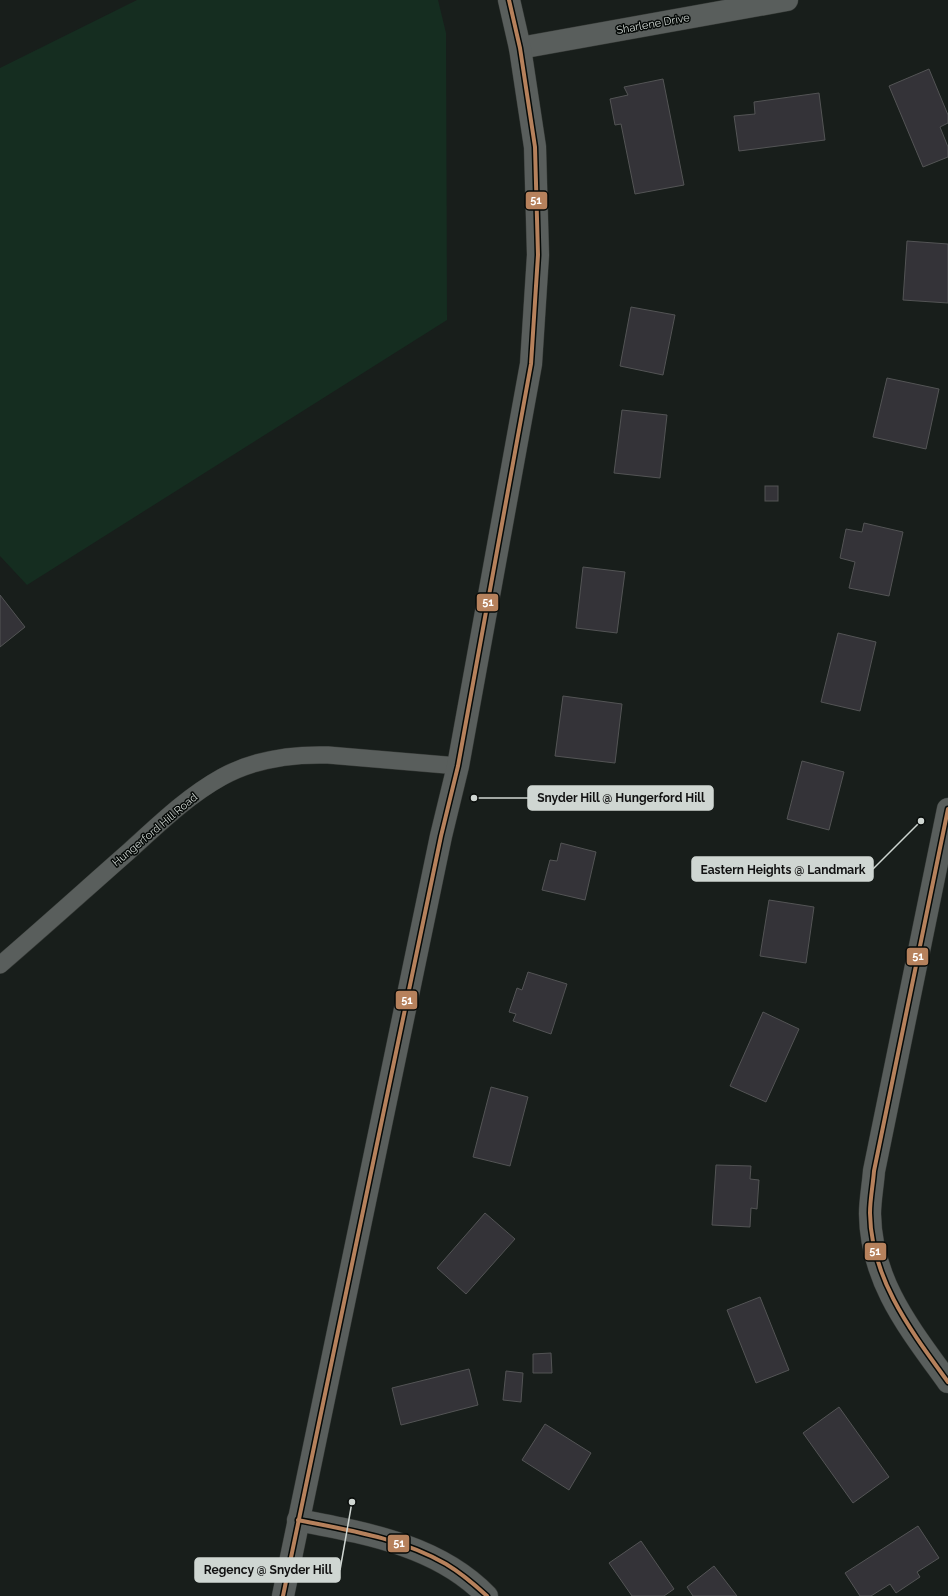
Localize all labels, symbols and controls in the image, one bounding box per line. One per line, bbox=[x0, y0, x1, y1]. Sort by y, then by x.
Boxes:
street label: Sharlene Drive bbox=[615, 11, 691, 37]
line badge: 51 bbox=[525, 191, 548, 210]
text: 51 bbox=[530, 194, 542, 207]
line badge: 51 bbox=[476, 593, 499, 612]
text: 51 bbox=[482, 596, 494, 609]
callout: Snyder Hill @ Hungerford Hill bbox=[528, 786, 713, 810]
street label: Hungerford Hill Road bbox=[110, 791, 200, 869]
text: Snyder Hill @ Hungerford Hill bbox=[537, 791, 705, 805]
callout: Eastern Heights @ Landmark bbox=[692, 857, 873, 881]
text: Eastern Heights @ Landmark bbox=[700, 863, 866, 877]
line badge: 51 bbox=[906, 947, 929, 966]
text: 51 bbox=[912, 950, 924, 963]
line badge: 51 bbox=[395, 990, 418, 1010]
text: 51 bbox=[401, 994, 413, 1007]
line badge: 51 bbox=[864, 1242, 887, 1261]
text: 51 bbox=[869, 1245, 881, 1258]
line badge: 51 bbox=[387, 1534, 410, 1553]
text: 51 bbox=[393, 1537, 405, 1550]
callout: Regency @ Snyder Hill bbox=[195, 1558, 340, 1582]
text: Regency @ Snyder Hill bbox=[204, 1563, 332, 1577]

